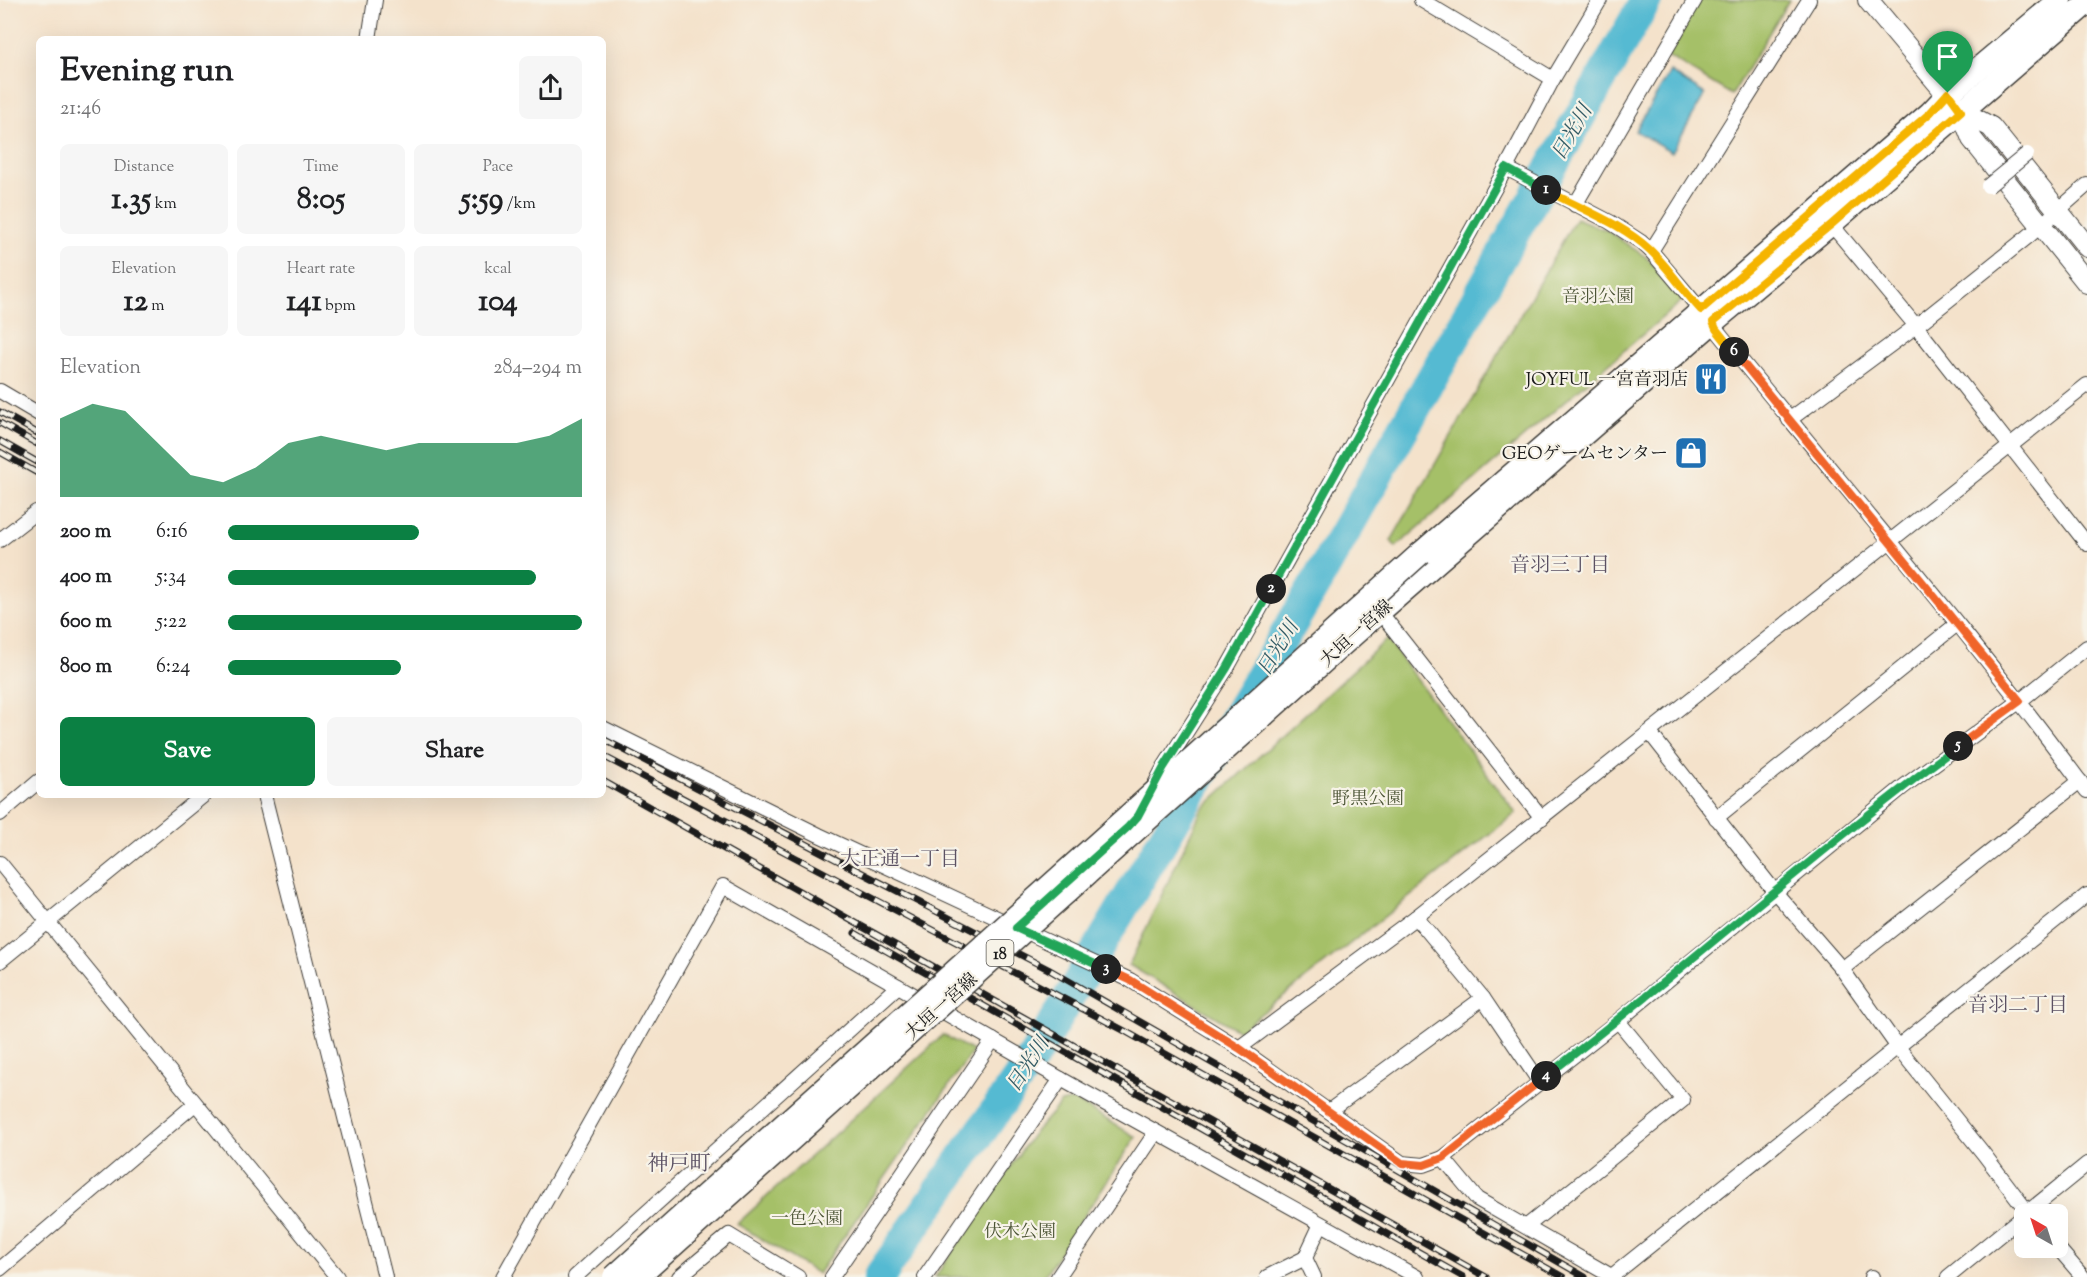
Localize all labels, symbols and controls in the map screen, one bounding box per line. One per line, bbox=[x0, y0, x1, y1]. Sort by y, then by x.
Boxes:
pin bbox=[1922, 31, 1973, 93]
icon: arrive bbox=[1931, 40, 1964, 73]
text: Evening run bbox=[60, 48, 234, 96]
button: share bbox=[519, 56, 582, 119]
text: 21:46 bbox=[60, 95, 101, 124]
water label: 日光川 bbox=[1546, 98, 1602, 166]
text: Distance bbox=[114, 156, 174, 179]
text: Time bbox=[303, 156, 339, 179]
text: Pace bbox=[483, 156, 513, 179]
pin: 1 bbox=[1531, 175, 1561, 205]
text: 1 bbox=[1543, 178, 1549, 201]
text: 1.35 bbox=[111, 179, 151, 222]
text: 8:05 bbox=[297, 179, 345, 222]
text: 5:59 bbox=[460, 179, 503, 222]
text: km bbox=[151, 193, 177, 216]
text: /km bbox=[503, 193, 536, 216]
text: Elevation bbox=[112, 258, 176, 281]
text: Heart rate bbox=[287, 258, 355, 281]
text: kcal bbox=[484, 258, 512, 281]
text: 12 bbox=[124, 281, 148, 324]
text: 141 bbox=[286, 281, 322, 324]
text: 104 bbox=[478, 281, 518, 324]
park label: 音羽公園 bbox=[1562, 285, 1634, 311]
text: m bbox=[148, 295, 164, 318]
text: bpm bbox=[322, 295, 356, 318]
pin: 6 bbox=[1719, 337, 1749, 367]
text: 6 bbox=[1730, 340, 1738, 363]
text: Elevation bbox=[60, 354, 141, 383]
text: 284–294 m bbox=[493, 354, 582, 383]
restaurant icon: JOYFUL 一宮音羽店 bbox=[1693, 361, 1729, 397]
place label: JOYFUL 一宮音羽店 bbox=[1525, 368, 1688, 394]
shop icon: GEOゲームセンター bbox=[1673, 435, 1709, 471]
place label: GEOゲームセンター bbox=[1502, 442, 1668, 468]
text: 200 m bbox=[60, 518, 111, 547]
text: 6:16 bbox=[156, 518, 188, 547]
district label: 音羽三丁目 bbox=[1510, 552, 1610, 581]
text: 400 m bbox=[60, 563, 112, 592]
text: 5:34 bbox=[156, 563, 186, 592]
pin: 2 bbox=[1256, 574, 1286, 604]
text: 2 bbox=[1267, 577, 1275, 600]
street label: 大垣一宮線 bbox=[1315, 595, 1399, 674]
text: 600 m bbox=[60, 608, 112, 637]
text: 5:22 bbox=[156, 608, 187, 637]
water label: 日光川 bbox=[1251, 614, 1308, 682]
text: 800 m bbox=[60, 653, 112, 682]
text: 6:24 bbox=[156, 653, 190, 682]
button: Save bbox=[60, 717, 315, 786]
button: Share bbox=[327, 717, 582, 786]
pin: 5 bbox=[1943, 731, 1973, 761]
text: 5 bbox=[1955, 734, 1961, 757]
park label: 野黒公園 bbox=[1332, 787, 1404, 813]
district label: 大正通一丁目 bbox=[840, 846, 960, 875]
road number: 18 bbox=[986, 940, 1014, 966]
pin: 3 bbox=[1091, 954, 1121, 984]
text: 3 bbox=[1103, 957, 1109, 980]
street label: 大垣一宮線 bbox=[900, 968, 984, 1047]
district label: 音羽二丁目 bbox=[1968, 992, 2068, 1021]
water label: 日光川 bbox=[1001, 1031, 1059, 1098]
pin: 4 bbox=[1531, 1061, 1561, 1091]
text: 4 bbox=[1542, 1064, 1550, 1087]
district label: 神戸町 bbox=[648, 1150, 711, 1180]
north arrow bbox=[2014, 1204, 2068, 1258]
map controls bbox=[2014, 1204, 2068, 1258]
park label: 一色公園 bbox=[771, 1207, 843, 1233]
park label: 伏木公園 bbox=[984, 1220, 1056, 1246]

